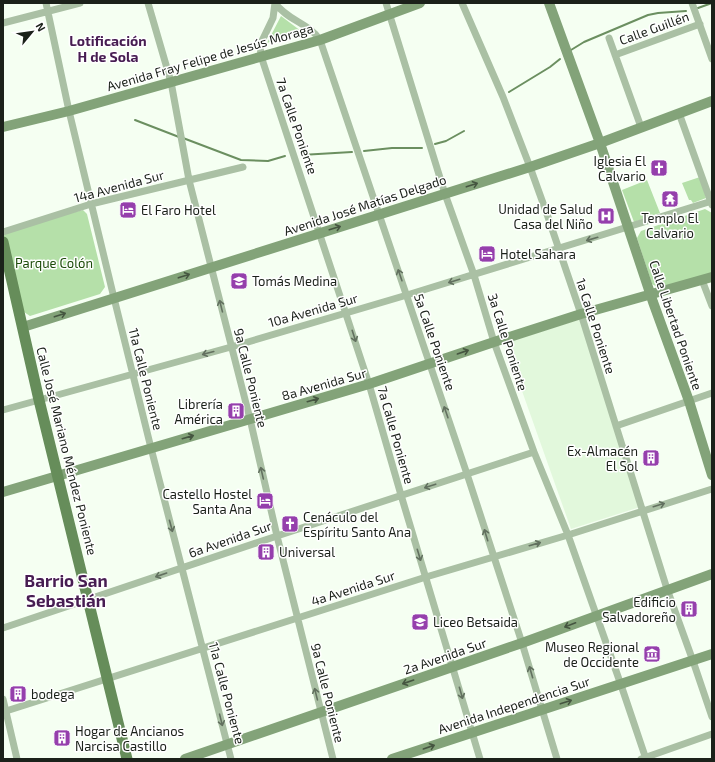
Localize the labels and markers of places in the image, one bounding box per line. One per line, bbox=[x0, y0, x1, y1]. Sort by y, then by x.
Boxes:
place label: Iglesia El Calvario bbox=[593, 153, 646, 184]
church icon: Iglesia El Calvario bbox=[649, 158, 669, 178]
temple icon: Templo El Calvario bbox=[660, 189, 680, 209]
hotel icon: El Faro Hotel bbox=[118, 200, 138, 220]
place label: Unidad de Salud Casa del Niño bbox=[498, 201, 593, 232]
place label: El Faro Hotel bbox=[141, 202, 216, 218]
hospital icon: Unidad de Salud Casa del Niño bbox=[596, 206, 616, 226]
place label: Templo El Calvario bbox=[641, 210, 699, 241]
hotel icon: Hotel Sahara bbox=[477, 244, 497, 264]
place label: Hotel Sahara bbox=[500, 246, 576, 262]
school or university icon: Tomás Medina bbox=[229, 271, 249, 291]
place label: Tomás Medina bbox=[252, 273, 337, 289]
place label: Librería América bbox=[175, 396, 223, 427]
building icon: Librería América bbox=[226, 401, 246, 421]
place label: Ex-Almacén El Sol bbox=[567, 443, 638, 474]
building icon: Ex-Almacén El Sol bbox=[641, 448, 661, 468]
place label: Castello Hostel Santa Ana bbox=[162, 486, 252, 517]
hotel icon: Castello Hostel Santa Ana bbox=[255, 491, 275, 511]
place label: Cenáculo del Espíritu Santo Ana bbox=[303, 509, 411, 540]
church icon: Cenáculo del Espíritu Santo Ana bbox=[280, 514, 300, 534]
building icon: Universal bbox=[256, 542, 276, 562]
place label: Universal bbox=[279, 544, 335, 560]
place label: Edificio Salvadoreño bbox=[602, 594, 676, 625]
building icon: Edificio Salvadoreño bbox=[679, 599, 699, 619]
school or university icon: Liceo Betsaida bbox=[410, 612, 430, 632]
place label: Liceo Betsaida bbox=[433, 614, 518, 630]
place label: Museo Regional de Occidente bbox=[545, 639, 639, 670]
museum icon: Museo Regional de Occidente bbox=[642, 644, 662, 664]
building icon: bodega bbox=[8, 684, 28, 704]
place label: bodega bbox=[31, 686, 75, 702]
place label: Hogar de Ancianos Narcisa Castillo bbox=[75, 723, 184, 754]
building icon: Hogar de Ancianos Narcisa Castillo bbox=[52, 728, 72, 748]

